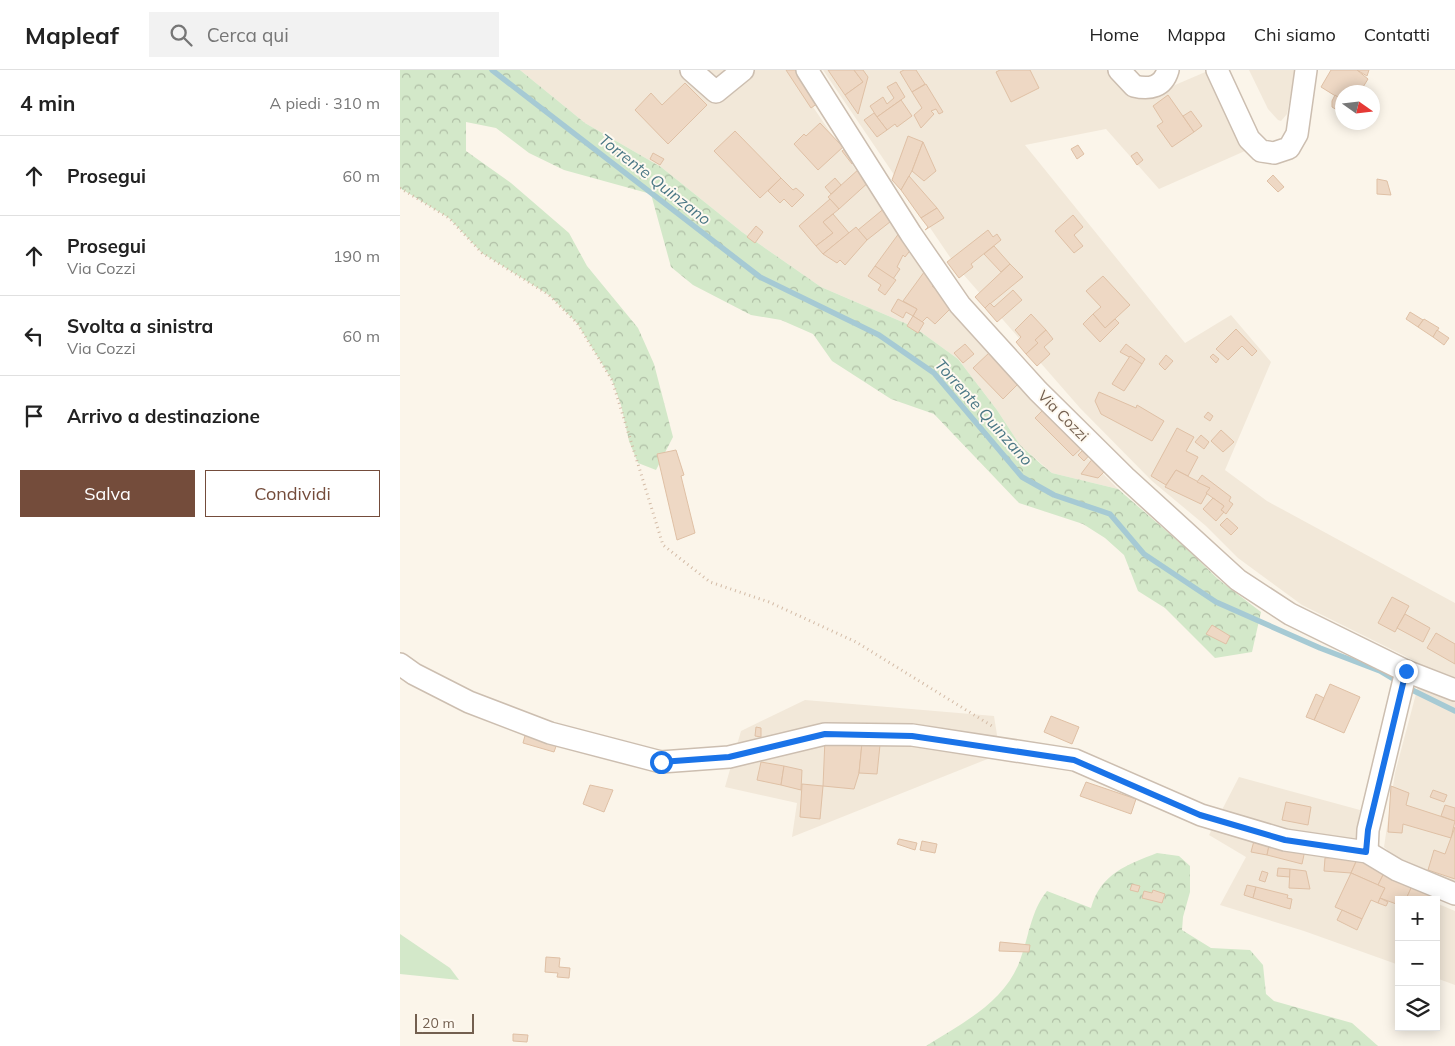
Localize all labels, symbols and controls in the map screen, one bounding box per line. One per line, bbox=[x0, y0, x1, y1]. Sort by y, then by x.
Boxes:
search box bbox=[149, 12, 499, 57]
text: Mapleaf bbox=[25, 20, 119, 50]
icon: search bbox=[167, 21, 195, 49]
text: Cerca qui bbox=[207, 23, 289, 47]
text: Home bbox=[1089, 23, 1139, 46]
text: Mappa bbox=[1167, 23, 1226, 46]
text: Chi siamo bbox=[1254, 23, 1336, 46]
text: Contatti bbox=[1364, 23, 1430, 46]
north arrow bbox=[1335, 85, 1380, 130]
text: 4 min bbox=[20, 90, 75, 116]
text: A piedi · 310 m bbox=[269, 93, 380, 113]
water label: Torrente Quinzano bbox=[595, 129, 715, 229]
icon: ahead bbox=[20, 162, 48, 190]
text: Prosegui bbox=[67, 164, 146, 188]
text: 60 m bbox=[343, 166, 380, 186]
text: Prosegui bbox=[67, 234, 146, 258]
icon: ahead bbox=[20, 242, 48, 270]
text: 190 m bbox=[333, 246, 380, 266]
text: Via Cozzi bbox=[67, 258, 136, 278]
text: Svolta a sinistra bbox=[67, 314, 213, 338]
icon: left bbox=[20, 322, 48, 350]
text: 60 m bbox=[343, 326, 380, 346]
text: Via Cozzi bbox=[67, 338, 136, 358]
water label: Torrente Quinzano bbox=[931, 355, 1037, 469]
street label: Via Cozzi bbox=[1034, 386, 1093, 445]
icon: arrive bbox=[20, 402, 48, 430]
text: Arrivo a destinazione bbox=[67, 404, 260, 428]
button: Salva bbox=[20, 470, 195, 517]
button: Condividi bbox=[205, 470, 380, 517]
route end bbox=[1395, 660, 1418, 683]
route start bbox=[650, 751, 673, 774]
map controls bbox=[1395, 896, 1440, 1031]
button: + bbox=[1395, 896, 1440, 941]
button: − bbox=[1395, 941, 1440, 986]
button: layers bbox=[1395, 986, 1440, 1031]
scale bar bbox=[415, 1011, 474, 1034]
text: 20 m bbox=[422, 1014, 455, 1032]

